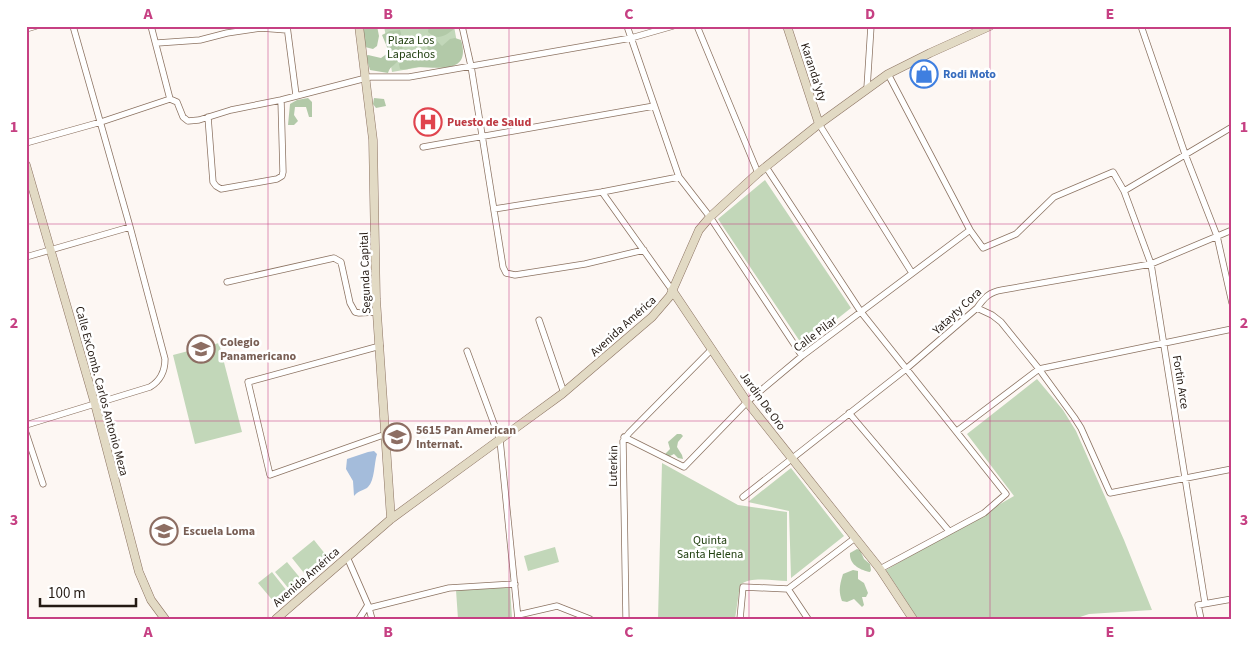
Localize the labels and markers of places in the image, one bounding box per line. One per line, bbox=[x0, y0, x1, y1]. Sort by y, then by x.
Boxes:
shop icon: Rodi Moto bbox=[909, 59, 939, 89]
place label: Rodi Moto bbox=[943, 66, 996, 83]
hospital icon: Puesto de Salud bbox=[413, 107, 443, 137]
place label: Puesto de Salud bbox=[447, 114, 531, 131]
school or university icon: Colegio Panamericano bbox=[186, 334, 216, 364]
place label: Colegio Panamericano bbox=[220, 334, 297, 365]
school or university icon: 5615 Pan American Internat. bbox=[382, 422, 412, 452]
place label: 5615 Pan American Internat. bbox=[416, 422, 516, 453]
school or university icon: Escuela Loma bbox=[149, 516, 179, 546]
place label: Escuela Loma bbox=[183, 523, 255, 540]

